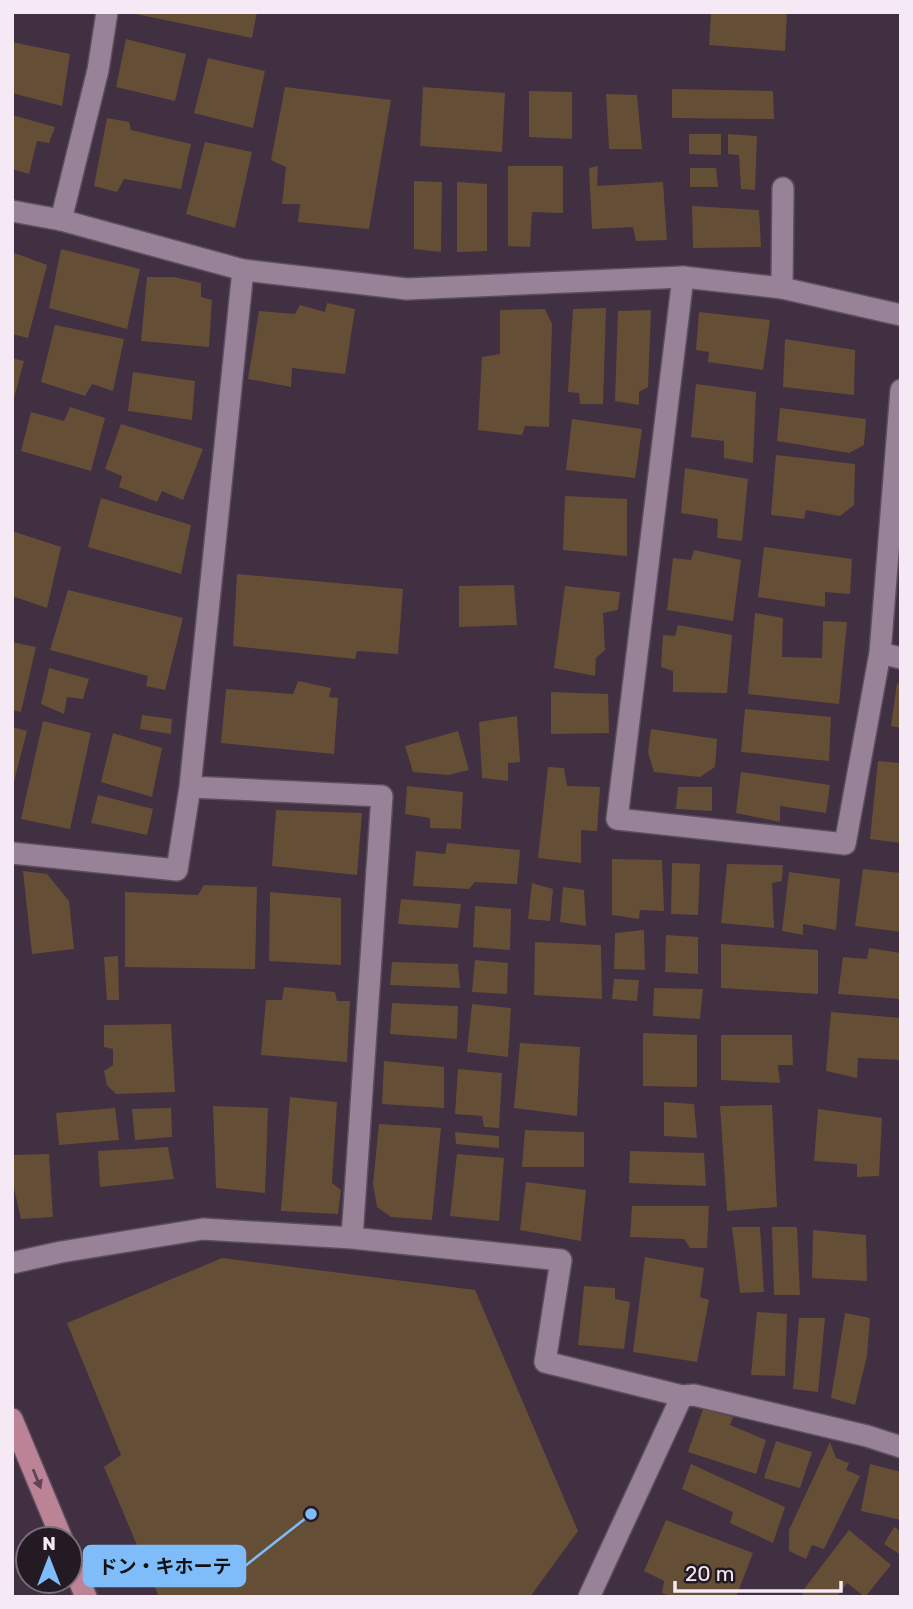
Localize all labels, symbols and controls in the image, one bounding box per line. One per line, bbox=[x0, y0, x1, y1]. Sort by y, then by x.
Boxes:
one-way arrow bbox=[32, 1469, 43, 1490]
north arrow bbox=[14, 1525, 84, 1595]
text: N bbox=[42, 1532, 56, 1555]
callout: ドン・キホーテ bbox=[84, 1546, 245, 1586]
scale bar bbox=[675, 1550, 841, 1594]
text: ドン・キホーテ bbox=[98, 1555, 232, 1578]
text: 20 m bbox=[685, 1561, 734, 1586]

